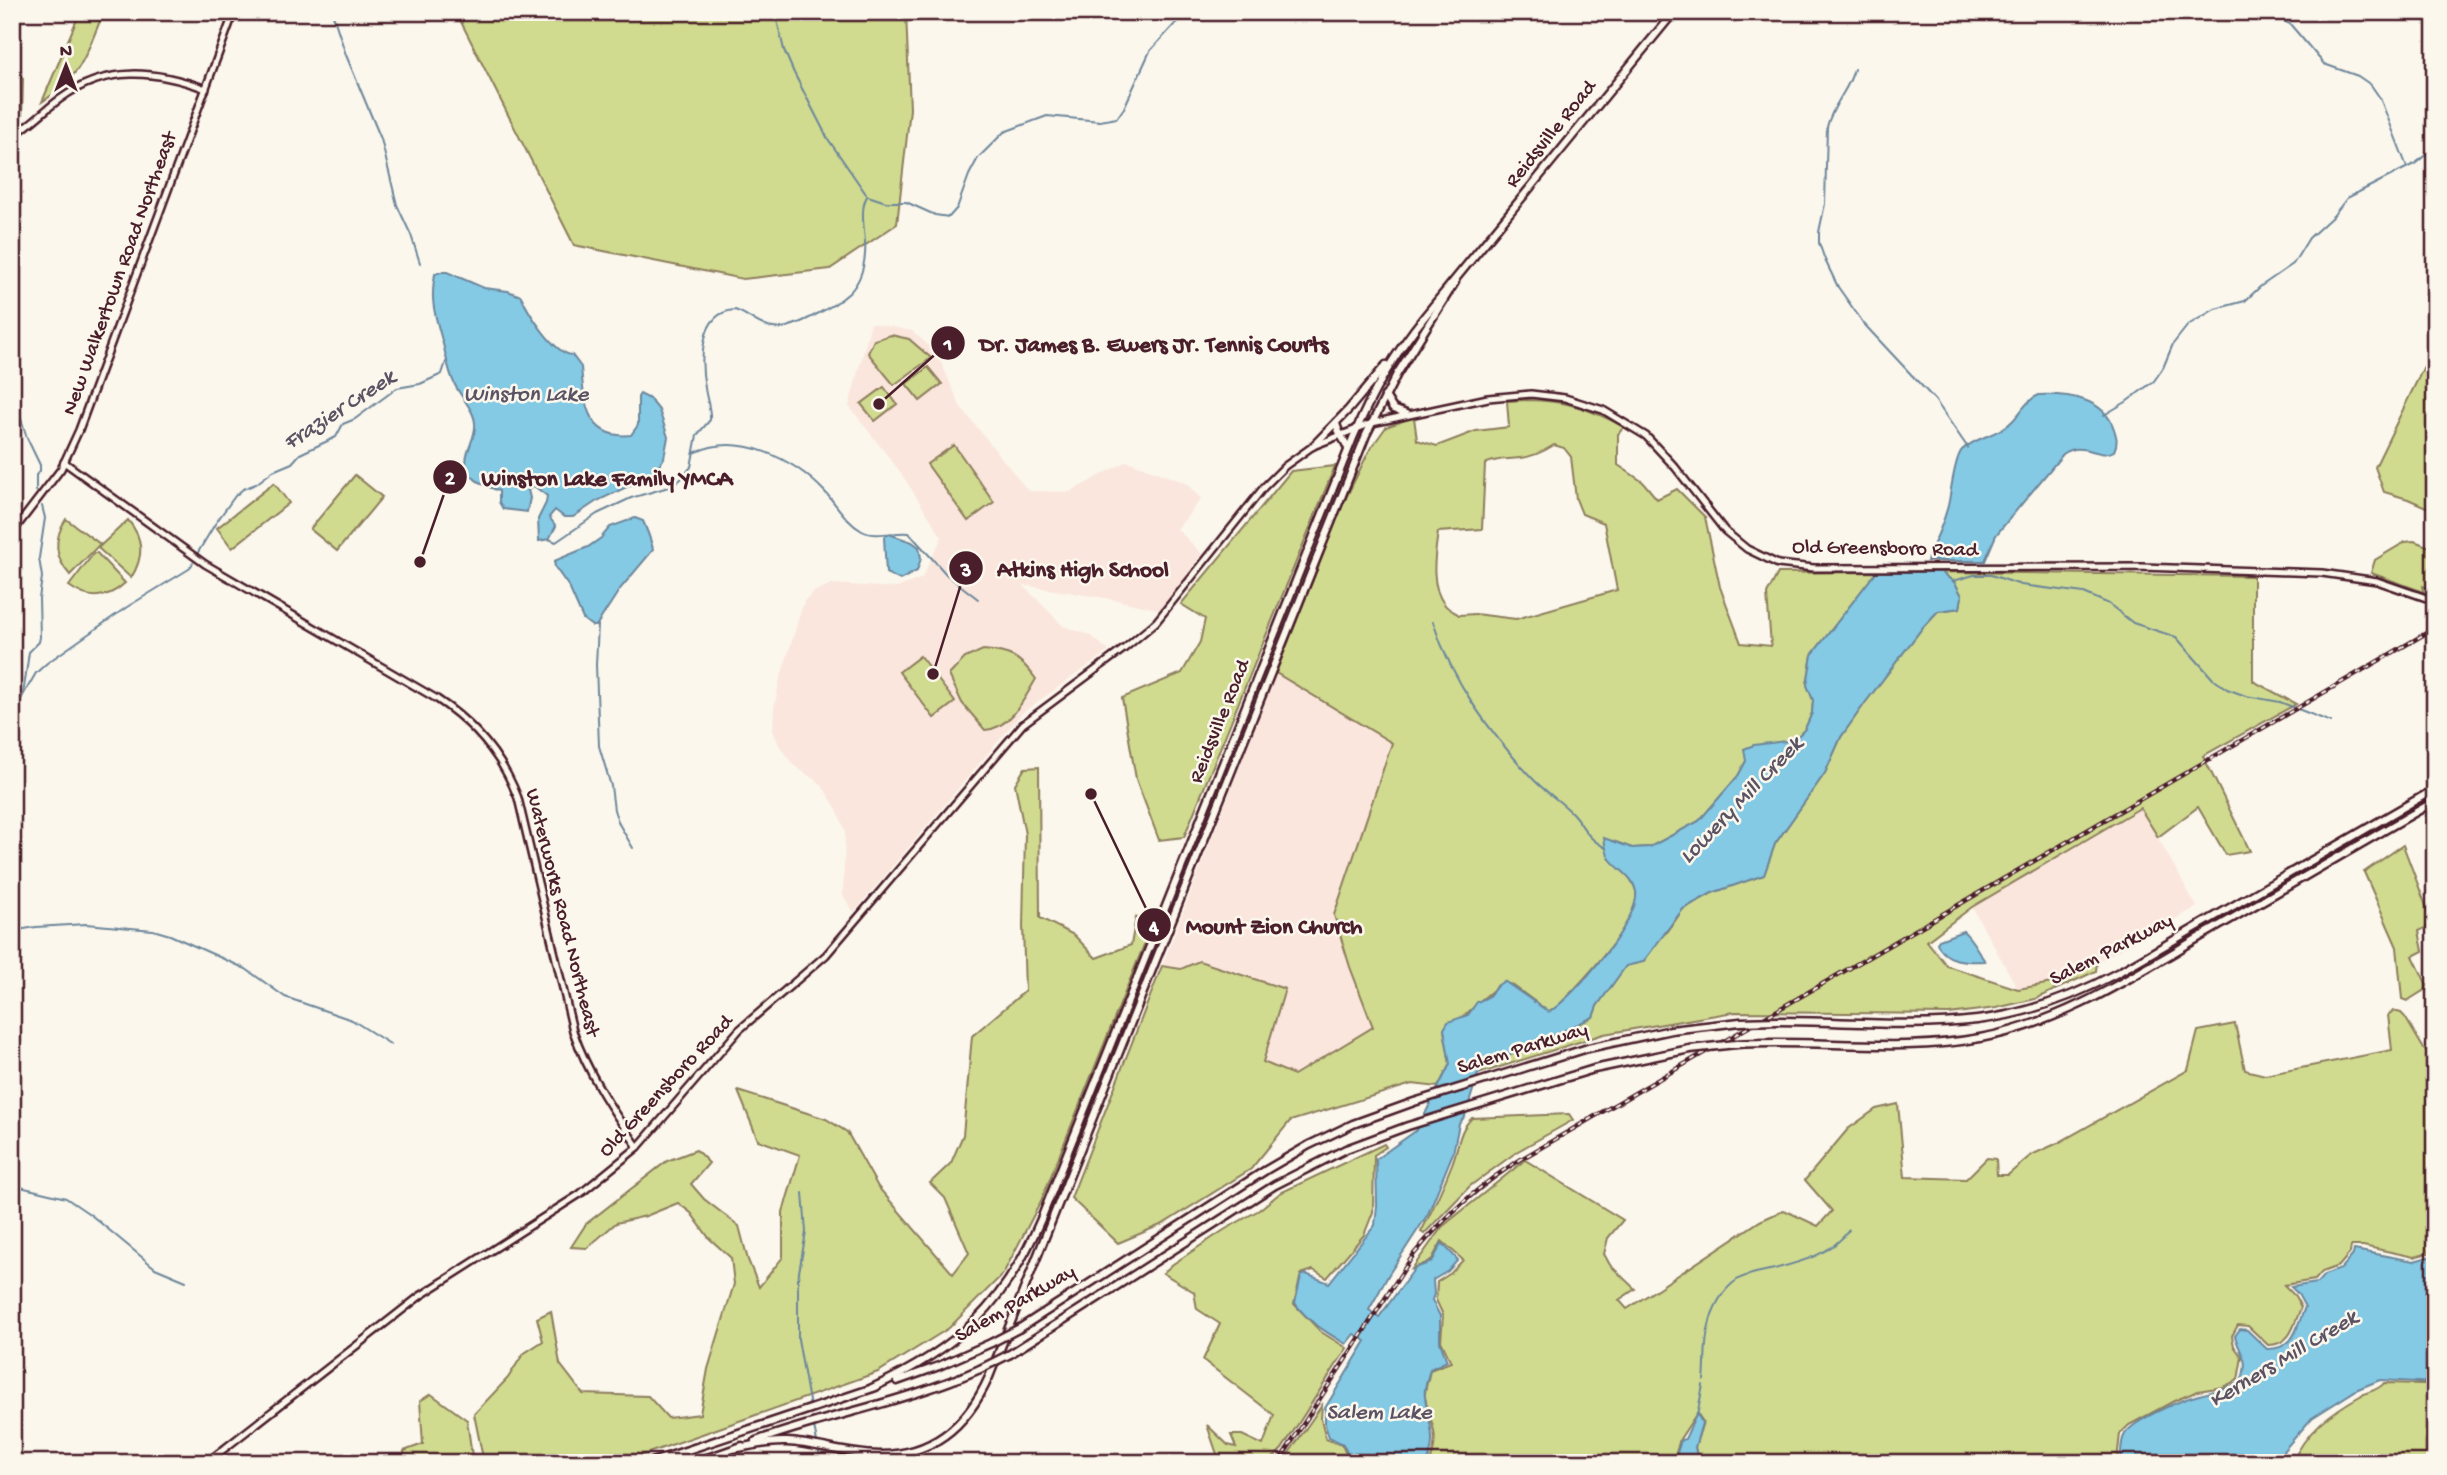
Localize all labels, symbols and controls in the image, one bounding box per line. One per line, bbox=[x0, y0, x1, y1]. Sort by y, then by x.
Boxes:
north arrow bbox=[32, 32, 102, 102]
text: N bbox=[60, 41, 72, 64]
street label: Reidsville Road bbox=[1501, 75, 1604, 194]
street label: New Walkertown Road Northeast bbox=[58, 127, 185, 419]
callout: Dr. James B. Ewers Jr. Tennis Courts bbox=[930, 321, 1342, 365]
text: Dr. James B. Ewers Jr. Tennis Courts bbox=[977, 333, 1330, 360]
text: 1 bbox=[943, 334, 952, 359]
water label: Frazier Creek bbox=[279, 363, 403, 457]
water label: Winston Lake bbox=[464, 382, 590, 409]
callout: Winston Lake Family YMCA bbox=[432, 455, 746, 499]
text: Winston Lake Family YMCA bbox=[481, 467, 734, 494]
text: 2 bbox=[445, 468, 456, 493]
street label: Old Greensboro Road bbox=[1792, 536, 1980, 564]
callout: Atkins High School bbox=[948, 546, 1183, 590]
text: Atkins High School bbox=[996, 558, 1169, 585]
text: 3 bbox=[960, 560, 972, 585]
street label: Reidsville Road bbox=[1185, 655, 1258, 787]
water label: Lowery Mill Creek bbox=[1675, 730, 1811, 870]
street label: Waterworks Road Northeast bbox=[518, 786, 605, 1042]
callout: Mount Zion Church bbox=[1136, 903, 1376, 947]
street label: Salem Parkway bbox=[2046, 909, 2178, 993]
text: Mount Zion Church bbox=[1186, 915, 1363, 942]
text: 4 bbox=[1148, 917, 1160, 942]
street label: Old Greensboro Road bbox=[595, 1009, 741, 1163]
street label: Salem Parkway bbox=[1455, 1018, 1591, 1082]
street label: Salem Parkway bbox=[951, 1260, 1081, 1350]
water label: Kerners Mill Creek bbox=[2205, 1304, 2366, 1415]
water label: Salem Lake bbox=[1326, 1400, 1433, 1427]

